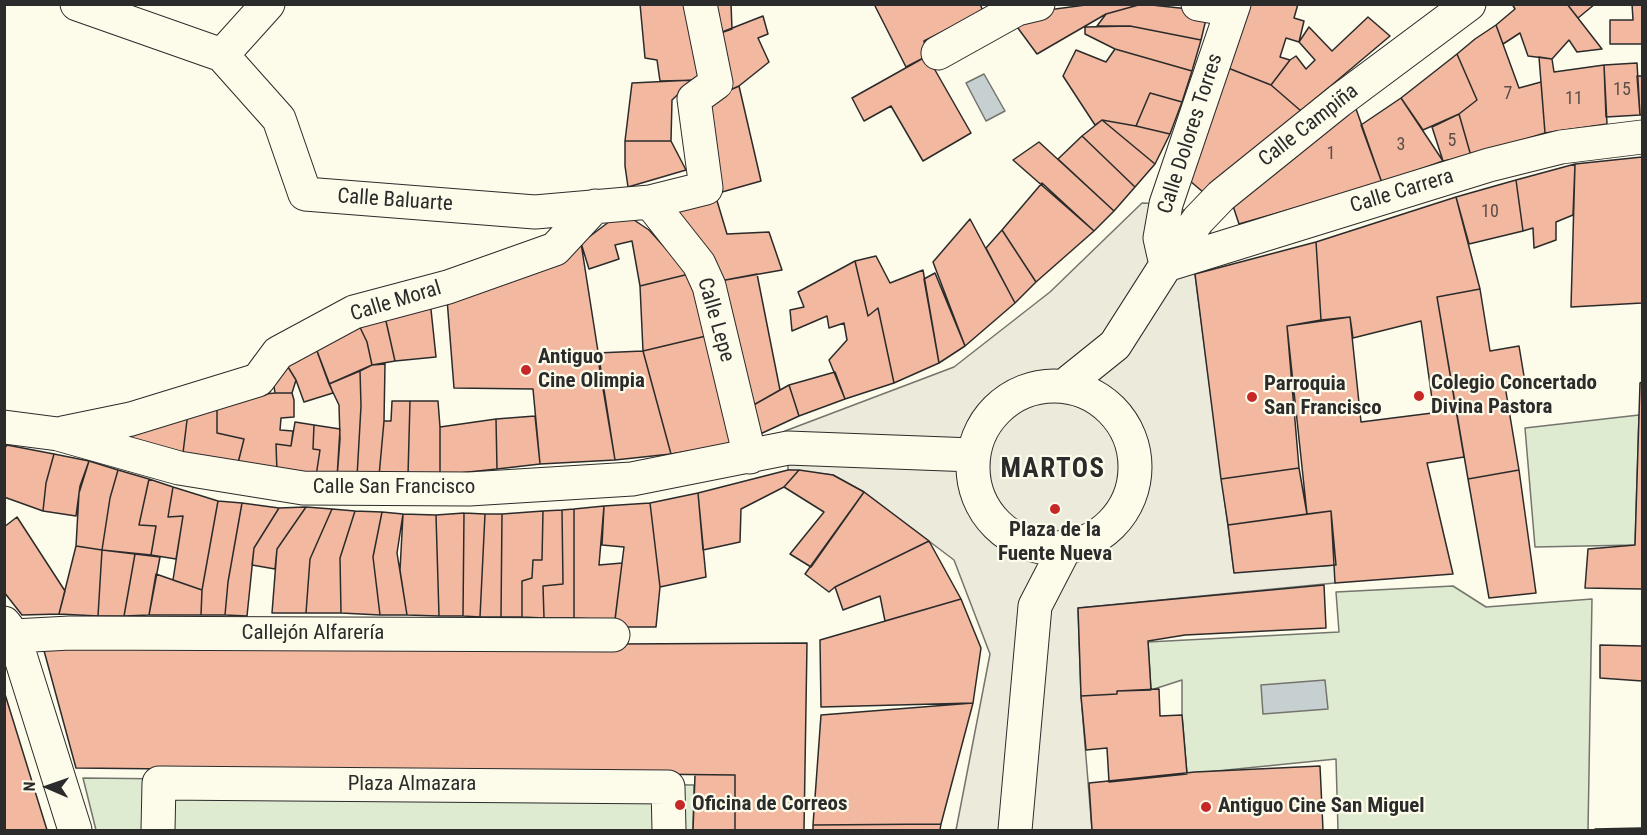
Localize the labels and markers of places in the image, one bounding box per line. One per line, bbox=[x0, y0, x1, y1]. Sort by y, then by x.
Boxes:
place label: Antiguo Cine Olimpia bbox=[538, 345, 645, 395]
marker: Antiguo Cine Olimpia bbox=[519, 363, 533, 377]
place label: Colegio Concertado Divina Pastora bbox=[1431, 371, 1597, 421]
place label: Parroquia San Francisco bbox=[1264, 372, 1382, 422]
marker: Colegio Concertado Divina Pastora bbox=[1412, 389, 1426, 403]
marker: Parroquia San Francisco bbox=[1245, 390, 1259, 404]
marker: Plaza de la Fuente Nueva bbox=[1048, 502, 1062, 516]
place label: Plaza de la Fuente Nueva bbox=[998, 518, 1112, 568]
place label: Oficina de Correos bbox=[692, 792, 848, 818]
place label: Antiguo Cine San Miguel bbox=[1218, 794, 1425, 820]
marker: Oficina de Correos bbox=[673, 798, 687, 812]
marker: Antiguo Cine San Miguel bbox=[1199, 800, 1213, 814]

